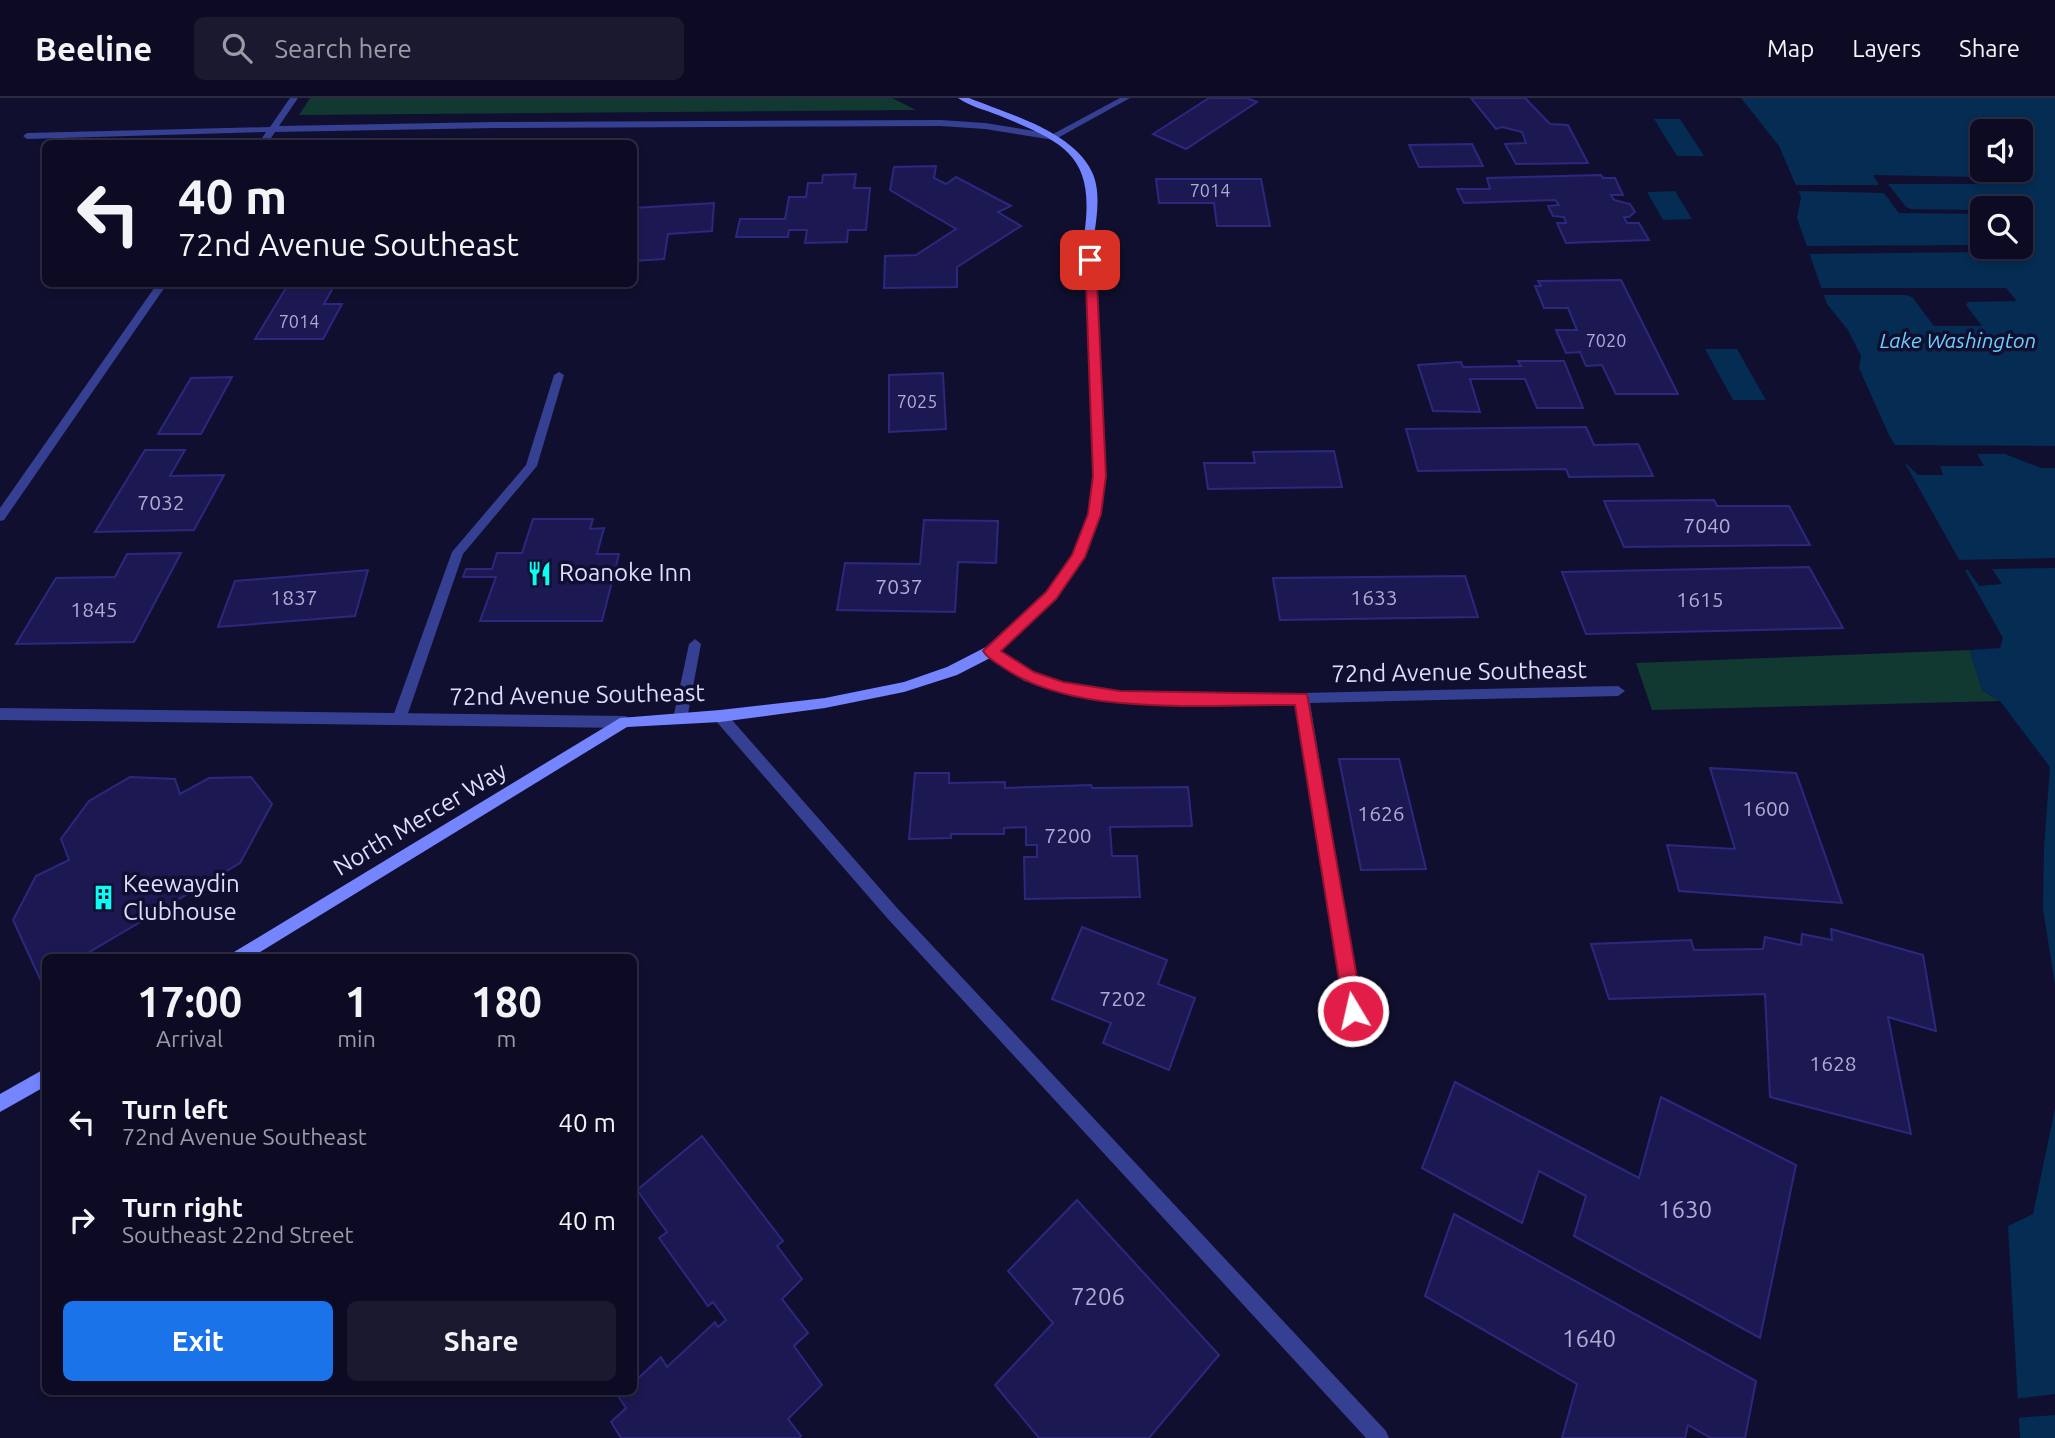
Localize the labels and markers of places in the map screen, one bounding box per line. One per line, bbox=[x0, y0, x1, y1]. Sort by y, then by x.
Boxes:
pin bbox=[1060, 230, 1120, 290]
restaurant icon: Roanoke Inn bbox=[525, 559, 553, 587]
place label: Roanoke Inn bbox=[559, 559, 692, 586]
place label: Keewaydin Clubhouse bbox=[123, 870, 240, 925]
building icon: Keewaydin Clubhouse bbox=[89, 884, 117, 912]

